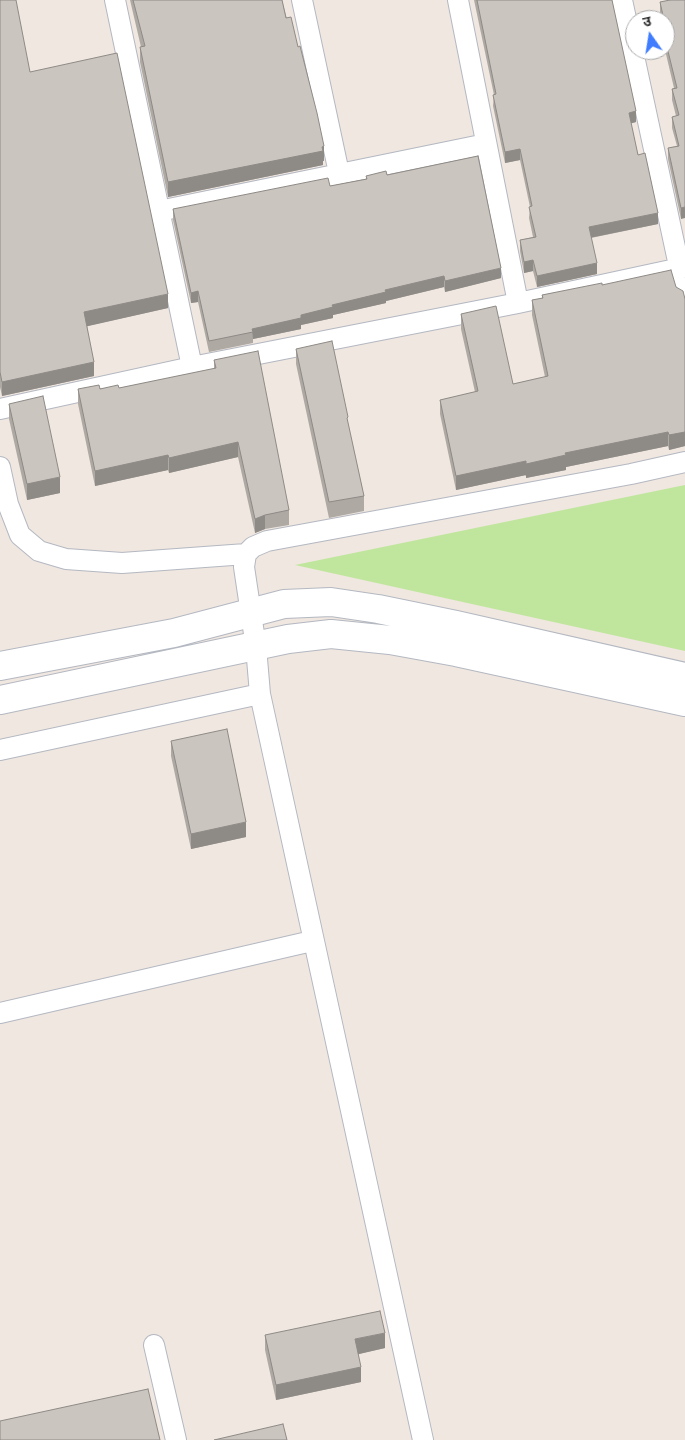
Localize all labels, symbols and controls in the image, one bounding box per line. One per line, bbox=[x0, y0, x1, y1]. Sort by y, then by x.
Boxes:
north arrow bbox=[625, 10, 675, 60]
text: उ bbox=[641, 12, 653, 31]

